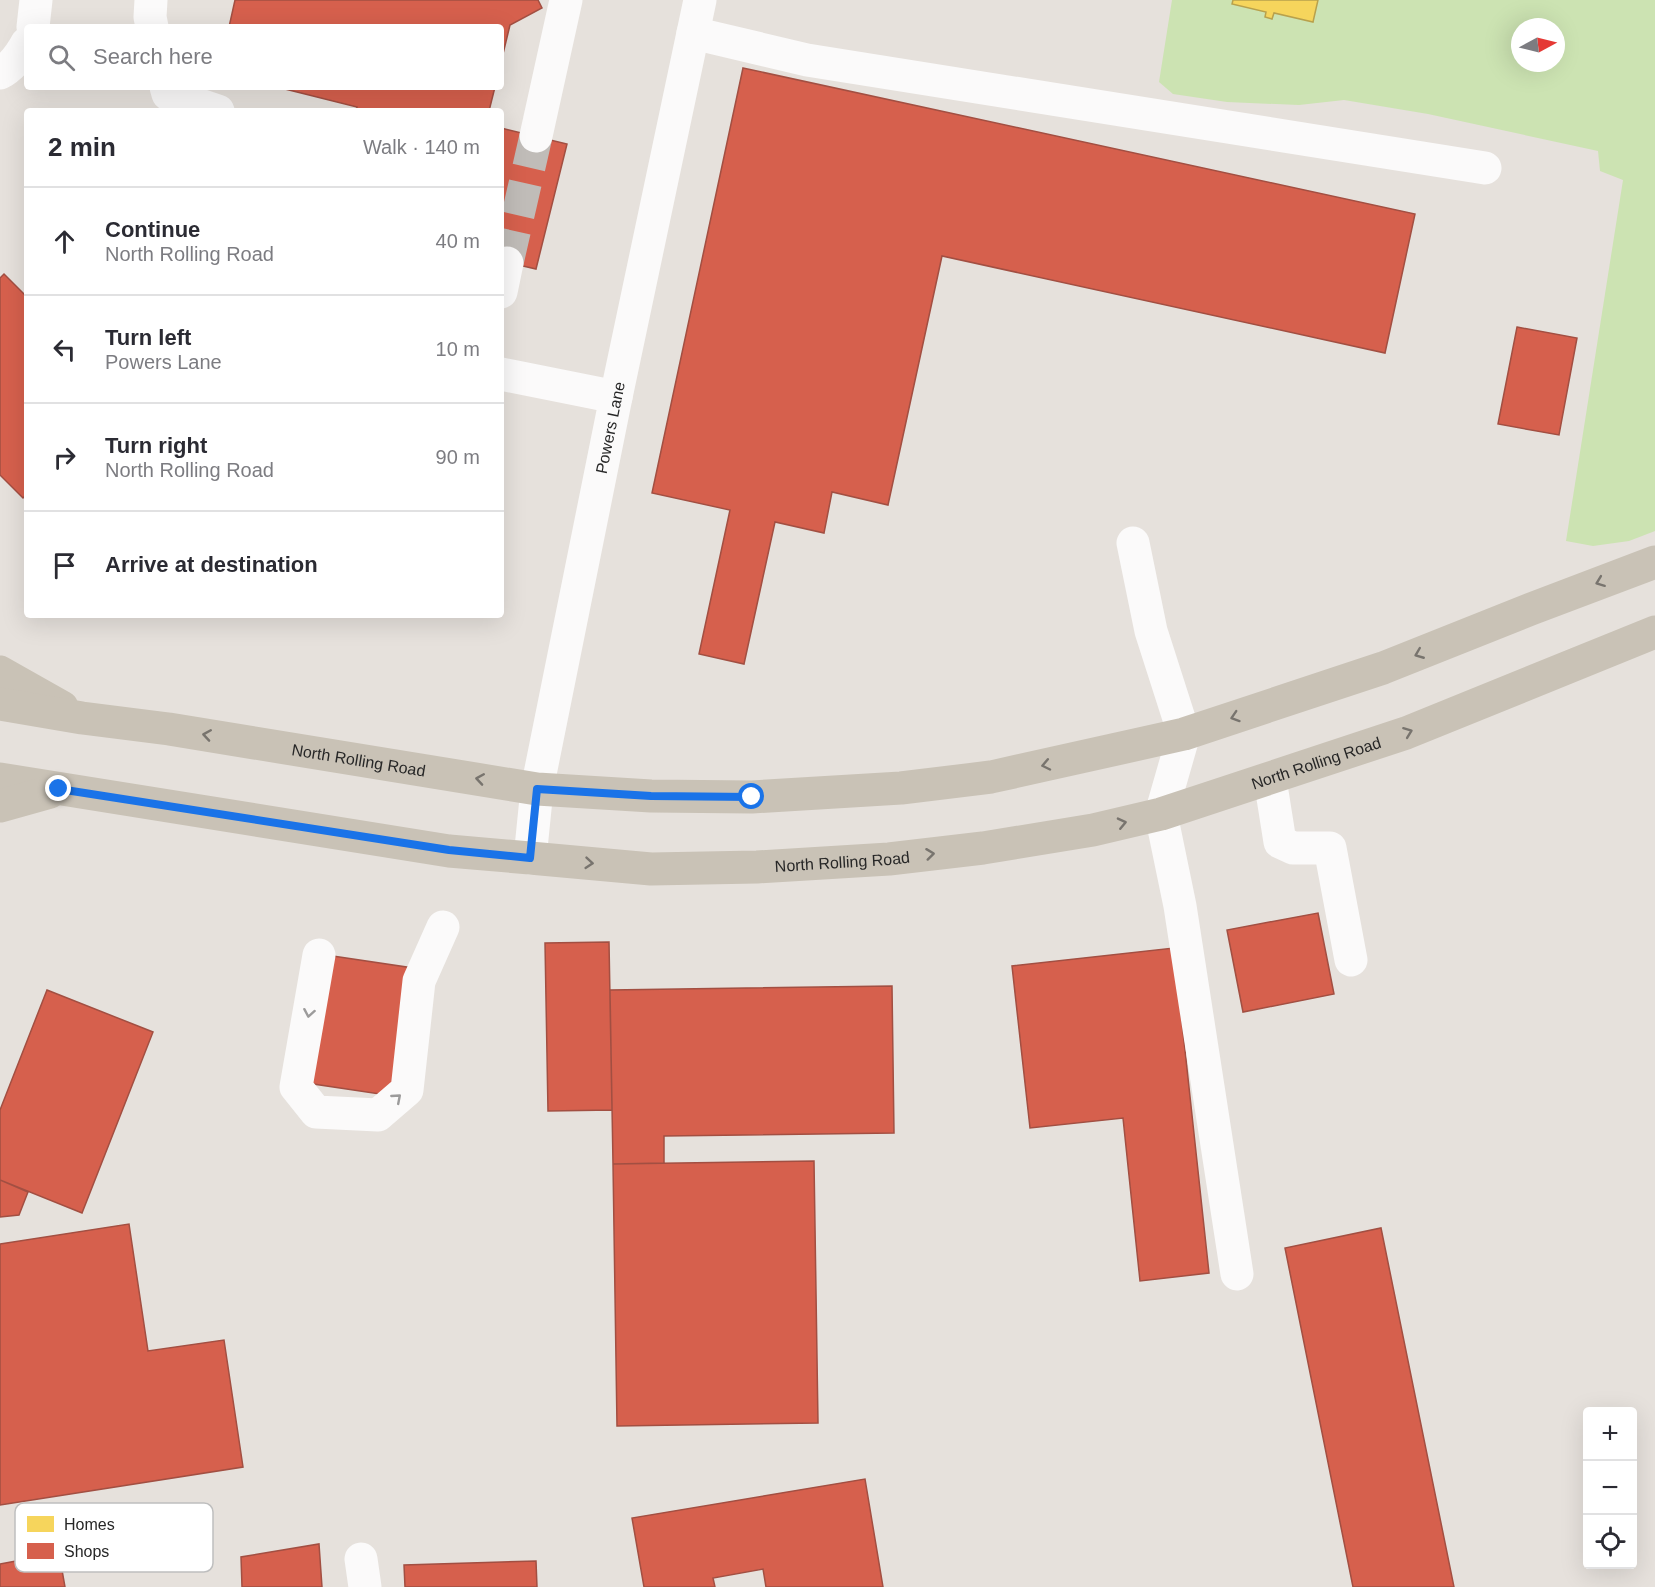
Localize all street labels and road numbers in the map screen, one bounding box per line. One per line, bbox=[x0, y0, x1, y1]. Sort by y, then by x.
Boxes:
street label: Powers Lane bbox=[592, 380, 628, 475]
street label: North Rolling Road bbox=[1249, 733, 1383, 792]
street label: North Rolling Road bbox=[290, 741, 427, 779]
street label: North Rolling Road bbox=[774, 848, 911, 874]

